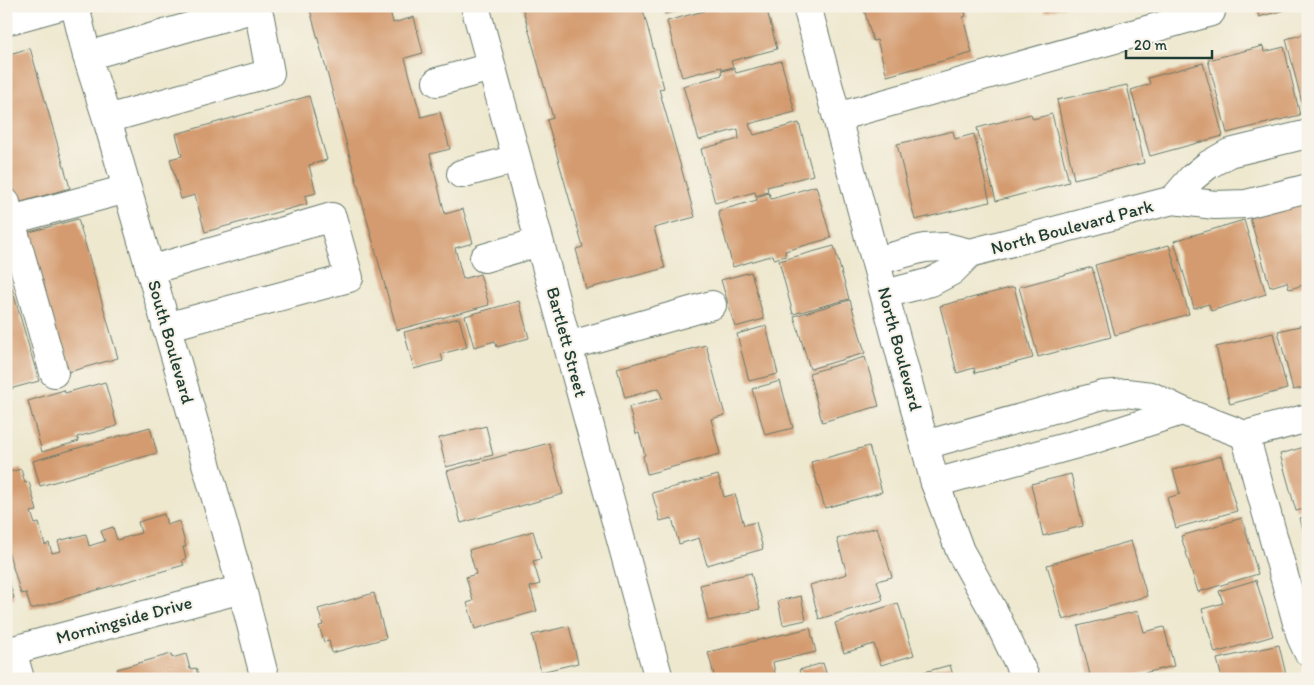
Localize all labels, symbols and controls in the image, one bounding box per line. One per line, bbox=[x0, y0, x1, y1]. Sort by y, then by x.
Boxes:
scale bar bbox=[1126, 28, 1213, 60]
text: 20 m bbox=[1134, 36, 1168, 54]
street label: North Boulevard Park bbox=[988, 195, 1156, 259]
street label: South Boulevard bbox=[143, 278, 199, 407]
street label: Bartlett Street bbox=[542, 285, 592, 400]
street label: North Boulevard bbox=[873, 285, 927, 413]
street label: Morningside Drive bbox=[54, 591, 194, 649]

